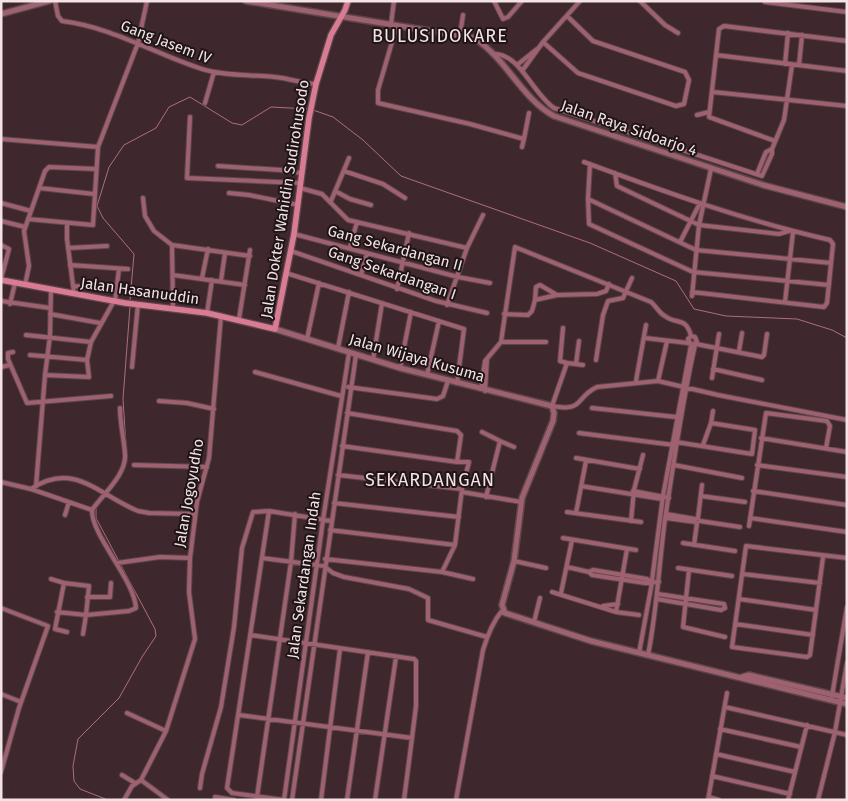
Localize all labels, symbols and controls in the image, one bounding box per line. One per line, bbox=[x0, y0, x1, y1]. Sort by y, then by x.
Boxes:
street label: Gang Jasem IV bbox=[118, 16, 214, 68]
district label: BULUSIDOKARE bbox=[372, 25, 508, 47]
street label: Jalan Dokter Wahidin Sudirohusodo bbox=[257, 78, 313, 320]
street label: Jalan Raya Sidoarjo 4 bbox=[559, 96, 699, 160]
street label: Gang Sekardangan II bbox=[326, 221, 464, 275]
street label: Gang Sekardangan I bbox=[326, 243, 458, 303]
street label: Jalan Hasanuddin bbox=[80, 274, 200, 308]
street label: Jalan Wijaya Kusuma bbox=[347, 330, 487, 386]
street label: Jalan Jogoyudho bbox=[171, 437, 207, 549]
district label: SEKARDANGAN bbox=[365, 469, 495, 491]
street label: Jalan Sekardangan Indah bbox=[283, 490, 325, 660]

